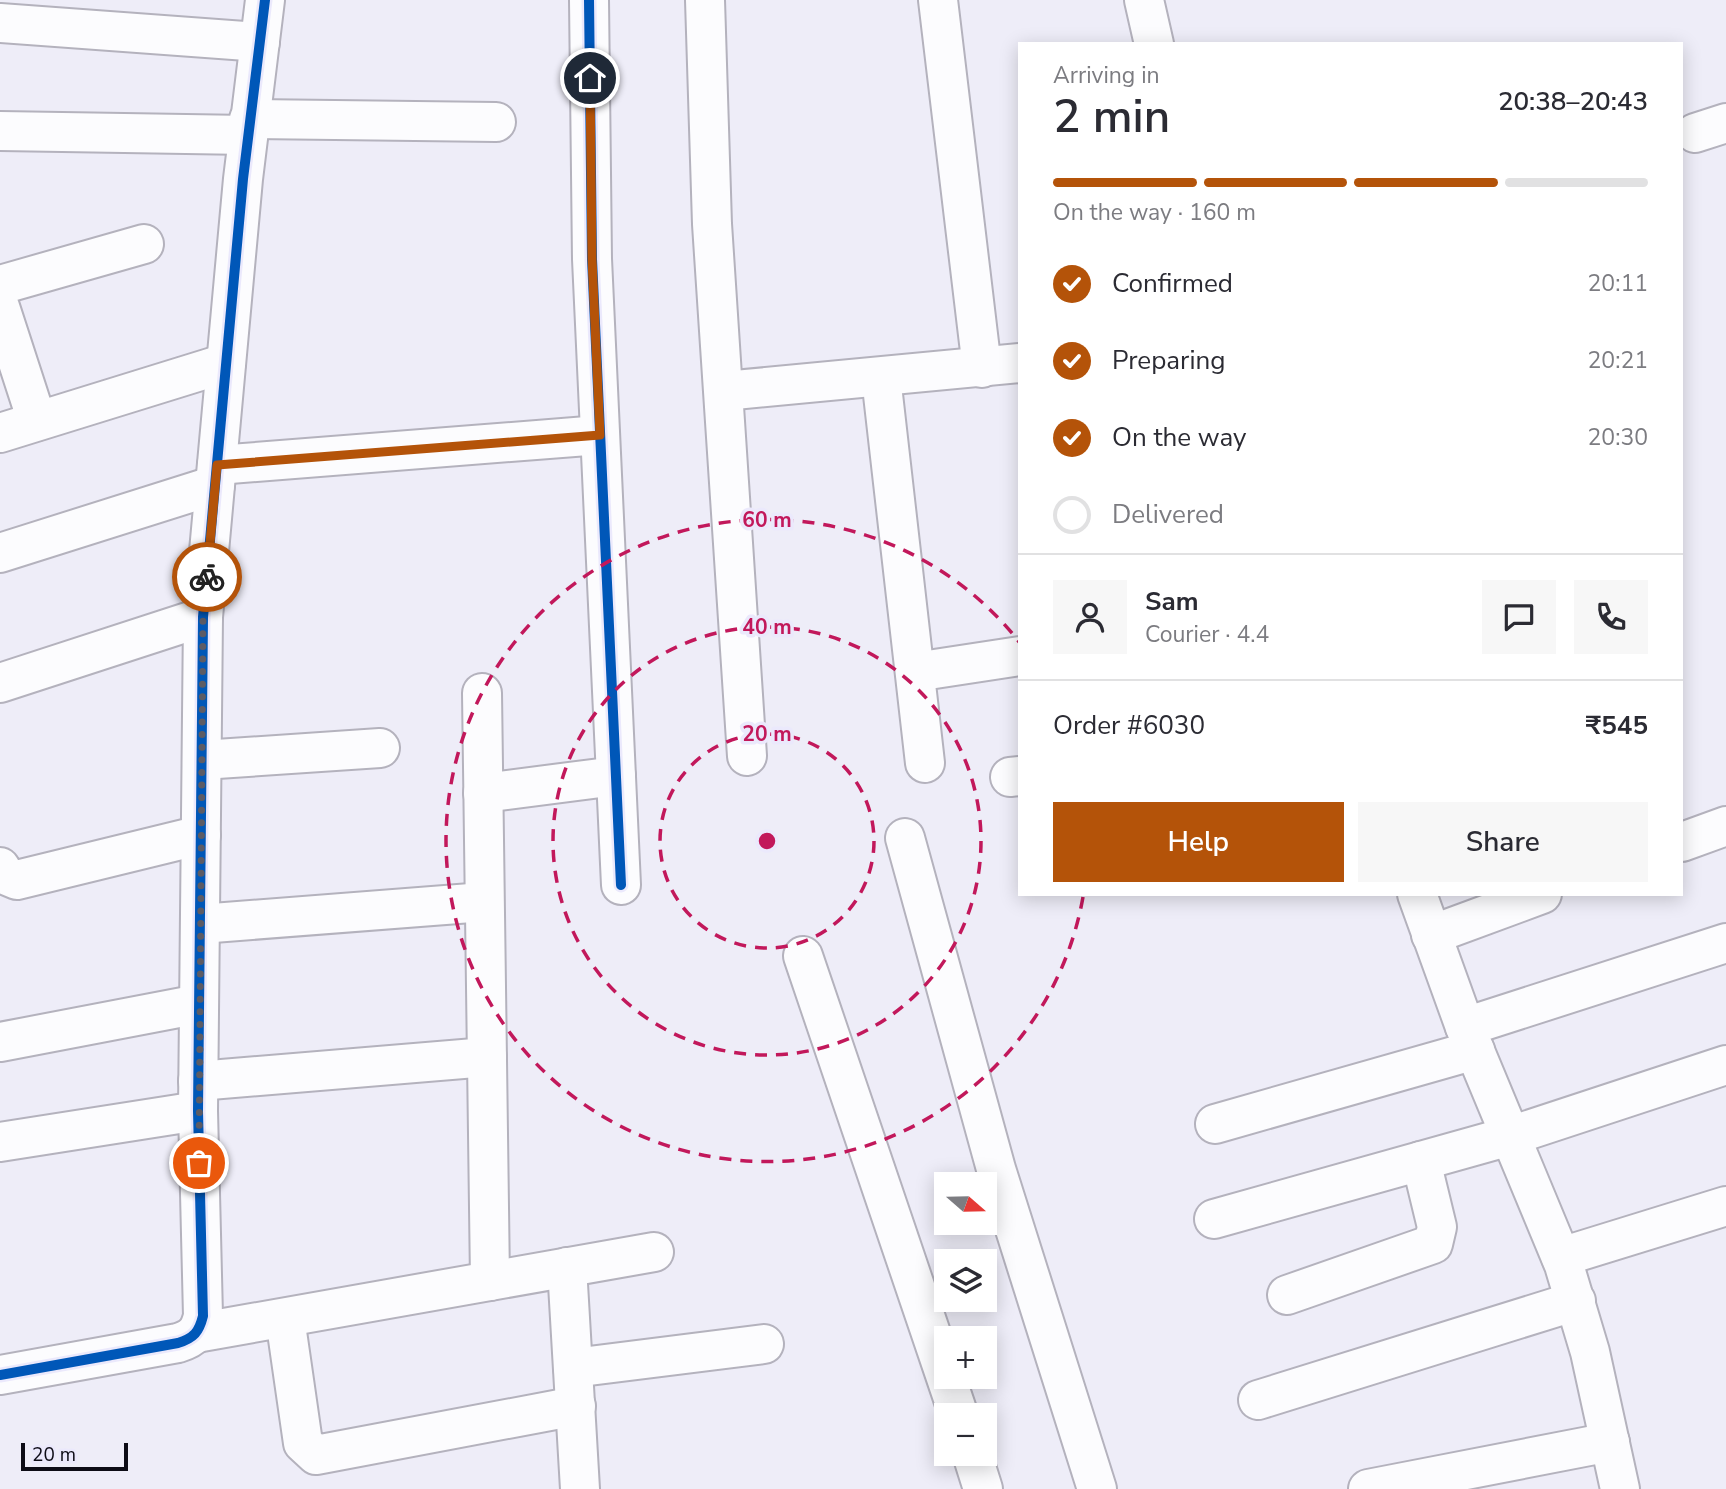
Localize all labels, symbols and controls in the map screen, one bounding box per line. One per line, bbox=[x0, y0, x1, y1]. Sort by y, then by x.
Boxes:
pin bbox=[560, 48, 620, 108]
icon: home bbox=[571, 59, 609, 97]
text: Arriving in bbox=[1053, 60, 1160, 91]
text: 20:38–20:43 bbox=[1498, 84, 1648, 119]
text: 2 min bbox=[1053, 85, 1170, 148]
text: On the way · 160 m bbox=[1053, 197, 1256, 228]
icon: check bbox=[1053, 265, 1091, 303]
text: Confirmed bbox=[1112, 266, 1233, 301]
text: 20:11 bbox=[1588, 268, 1648, 299]
icon: check bbox=[1053, 342, 1091, 380]
text: Preparing bbox=[1112, 343, 1225, 378]
text: 20:21 bbox=[1588, 345, 1648, 376]
icon: check bbox=[1053, 419, 1091, 457]
text: On the way bbox=[1112, 420, 1246, 455]
text: 20:30 bbox=[1588, 422, 1648, 453]
text: Delivered bbox=[1112, 497, 1224, 532]
text: 60 m bbox=[742, 506, 792, 534]
courier bbox=[172, 542, 242, 612]
icon: bike bbox=[188, 558, 226, 596]
button: person bbox=[1053, 580, 1127, 654]
button: chat bbox=[1482, 580, 1556, 654]
button: phone bbox=[1574, 580, 1648, 654]
text: Sam bbox=[1145, 584, 1198, 619]
text: 40 m bbox=[742, 613, 792, 641]
text: Courier · 4.4 bbox=[1145, 619, 1269, 650]
text: Order #6030 bbox=[1053, 708, 1205, 743]
text: ₹545 bbox=[1586, 708, 1648, 743]
text: 20 m bbox=[742, 720, 792, 748]
button: Help bbox=[1053, 802, 1344, 882]
button: Share bbox=[1358, 802, 1648, 882]
centre of rings bbox=[755, 829, 779, 853]
pin bbox=[169, 1133, 229, 1193]
icon: bag bbox=[180, 1144, 218, 1182]
north arrow bbox=[934, 1172, 998, 1236]
map controls bbox=[934, 1172, 997, 1466]
button: layers bbox=[934, 1249, 997, 1312]
button: + bbox=[934, 1326, 997, 1389]
button: − bbox=[934, 1403, 997, 1466]
scale bar bbox=[21, 1440, 128, 1472]
text: 20 m bbox=[32, 1442, 76, 1468]

